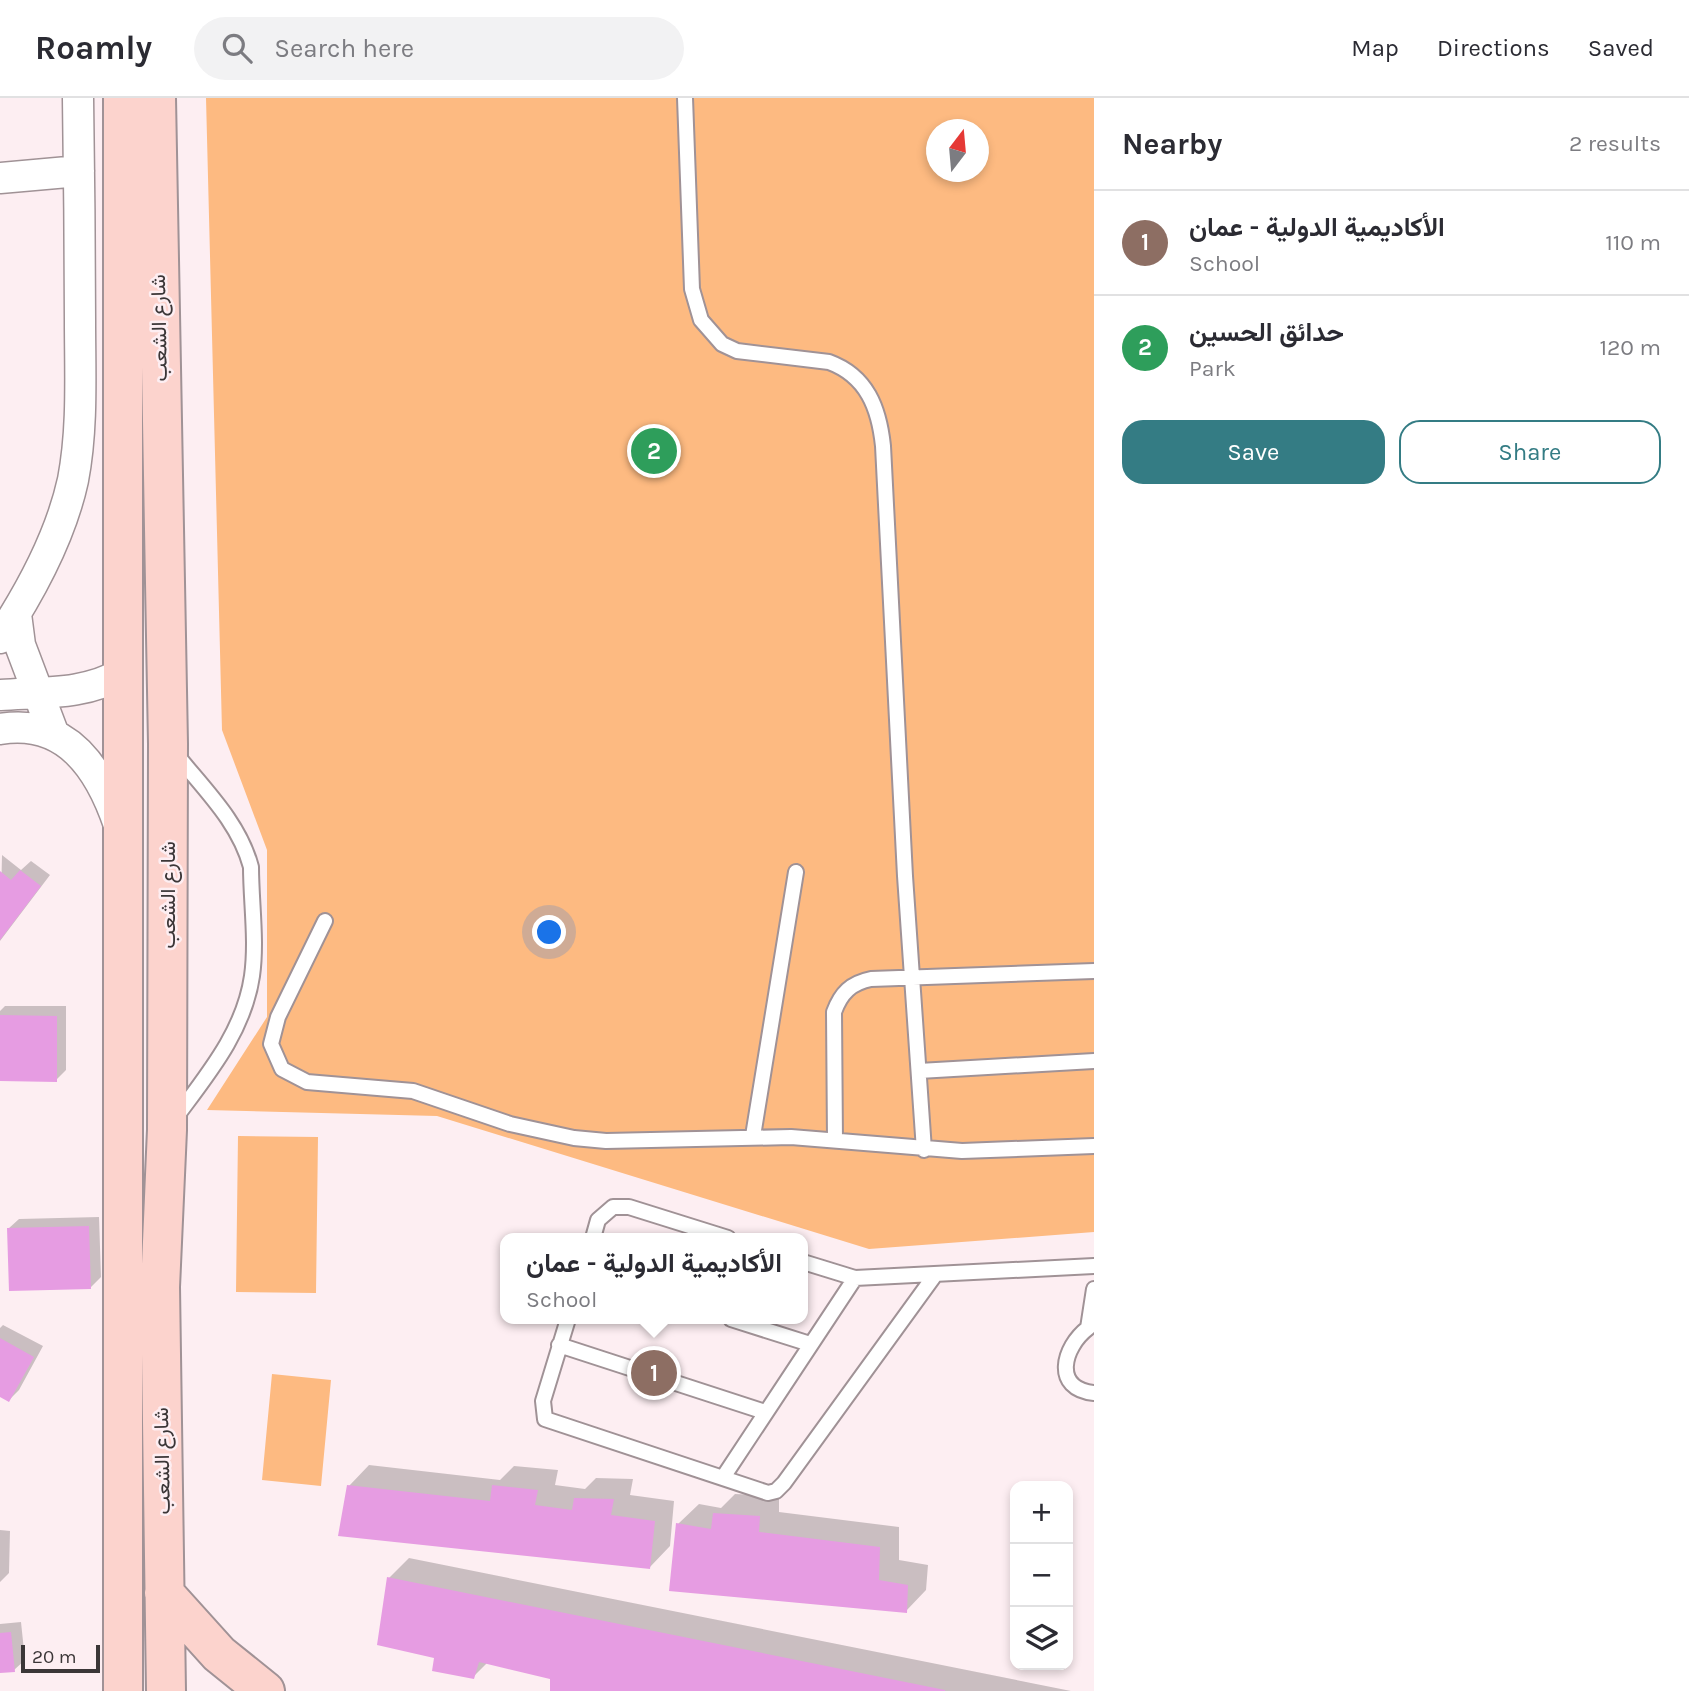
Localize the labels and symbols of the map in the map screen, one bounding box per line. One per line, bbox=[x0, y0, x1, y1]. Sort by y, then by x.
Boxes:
north arrow bbox=[926, 119, 989, 182]
street label: شارع الشعب bbox=[146, 274, 174, 382]
pin: 2 bbox=[631, 425, 677, 477]
street label: شارع الشعب bbox=[156, 841, 182, 949]
your location bbox=[532, 915, 566, 949]
pin: 1 bbox=[631, 1347, 677, 1399]
street label: شارع الشعب bbox=[149, 1407, 177, 1515]
scale bar bbox=[21, 1642, 100, 1674]

